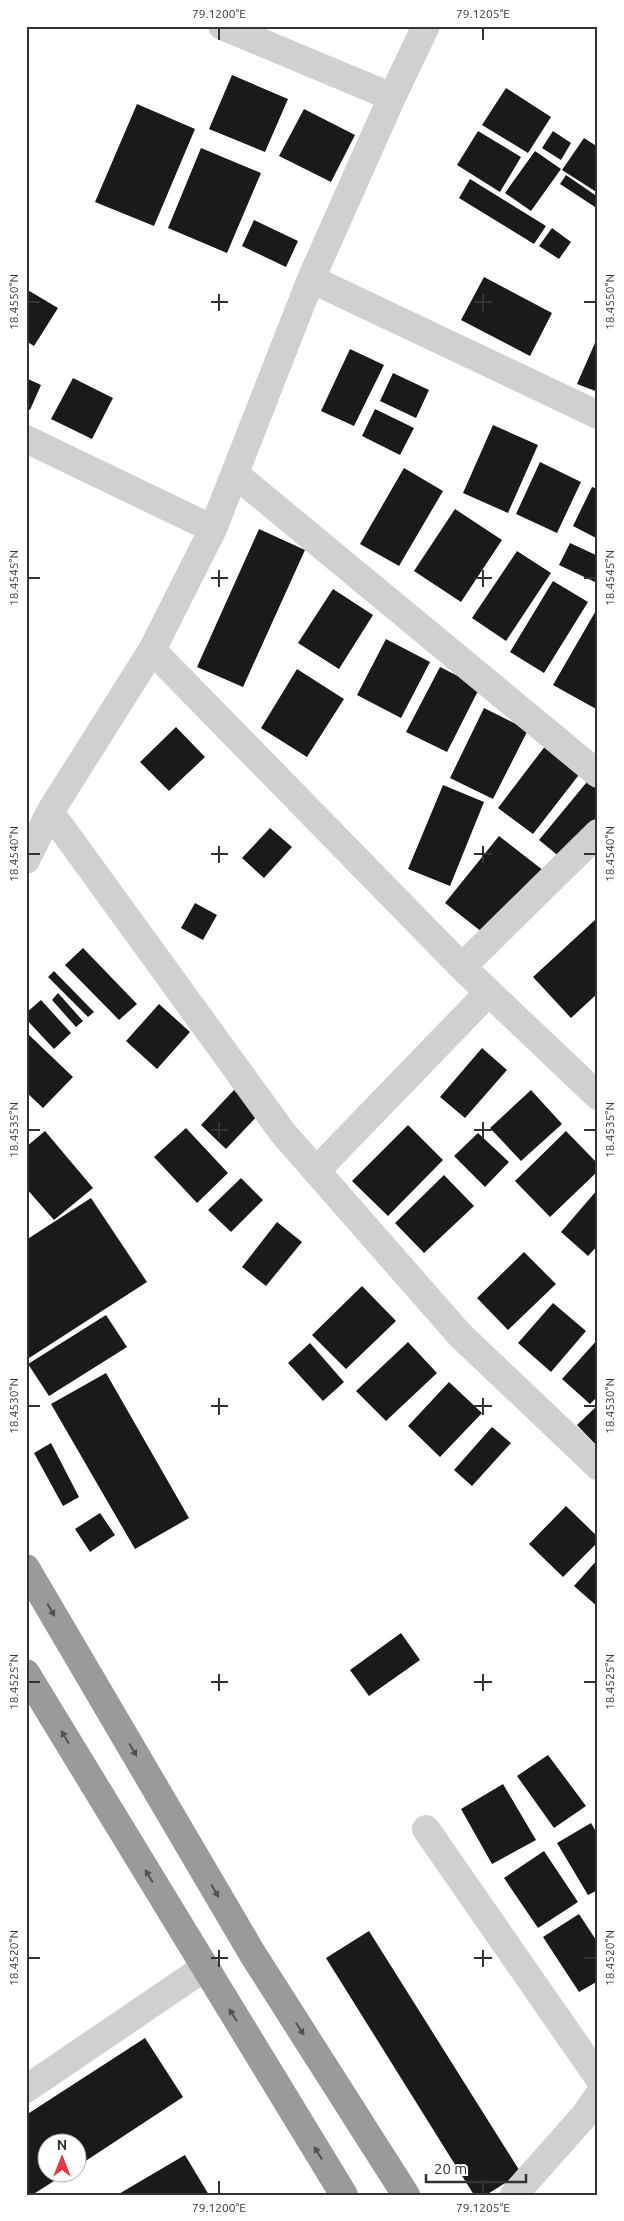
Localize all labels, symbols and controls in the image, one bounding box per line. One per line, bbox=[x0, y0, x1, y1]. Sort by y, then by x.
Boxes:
text: 79.1200°E bbox=[192, 7, 246, 20]
text: 79.1205°E bbox=[456, 7, 510, 20]
text: 18.4550°N bbox=[7, 274, 20, 330]
text: 18.4550°N bbox=[603, 274, 616, 330]
text: 18.4545°N bbox=[7, 550, 20, 606]
text: 18.4545°N bbox=[603, 550, 616, 606]
text: 18.4540°N bbox=[7, 826, 20, 882]
text: 18.4540°N bbox=[603, 826, 616, 882]
text: 18.4535°N bbox=[7, 1102, 20, 1158]
text: 18.4535°N bbox=[603, 1102, 616, 1158]
text: 18.4530°N bbox=[7, 1378, 20, 1434]
text: 18.4530°N bbox=[603, 1378, 616, 1434]
one-way arrow bbox=[46, 1604, 55, 1617]
text: 18.4525°N bbox=[7, 1654, 20, 1710]
text: 18.4525°N bbox=[603, 1654, 616, 1710]
one-way arrow bbox=[60, 1730, 69, 1744]
one-way arrow bbox=[129, 1743, 137, 1758]
one-way arrow bbox=[144, 1870, 153, 1883]
one-way arrow bbox=[211, 1883, 219, 1898]
text: 18.4520°N bbox=[7, 1930, 20, 1986]
text: 18.4520°N bbox=[603, 1930, 616, 1986]
one-way arrow bbox=[229, 2008, 238, 2022]
one-way arrow bbox=[295, 2022, 305, 2036]
north arrow bbox=[38, 2134, 88, 2184]
text: N bbox=[57, 2137, 67, 2153]
one-way arrow bbox=[314, 2147, 323, 2160]
scale bar bbox=[426, 2151, 526, 2183]
text: 20 m bbox=[434, 2160, 467, 2177]
text: 79.1200°E bbox=[192, 2201, 246, 2214]
text: 79.1205°E bbox=[456, 2201, 510, 2214]

